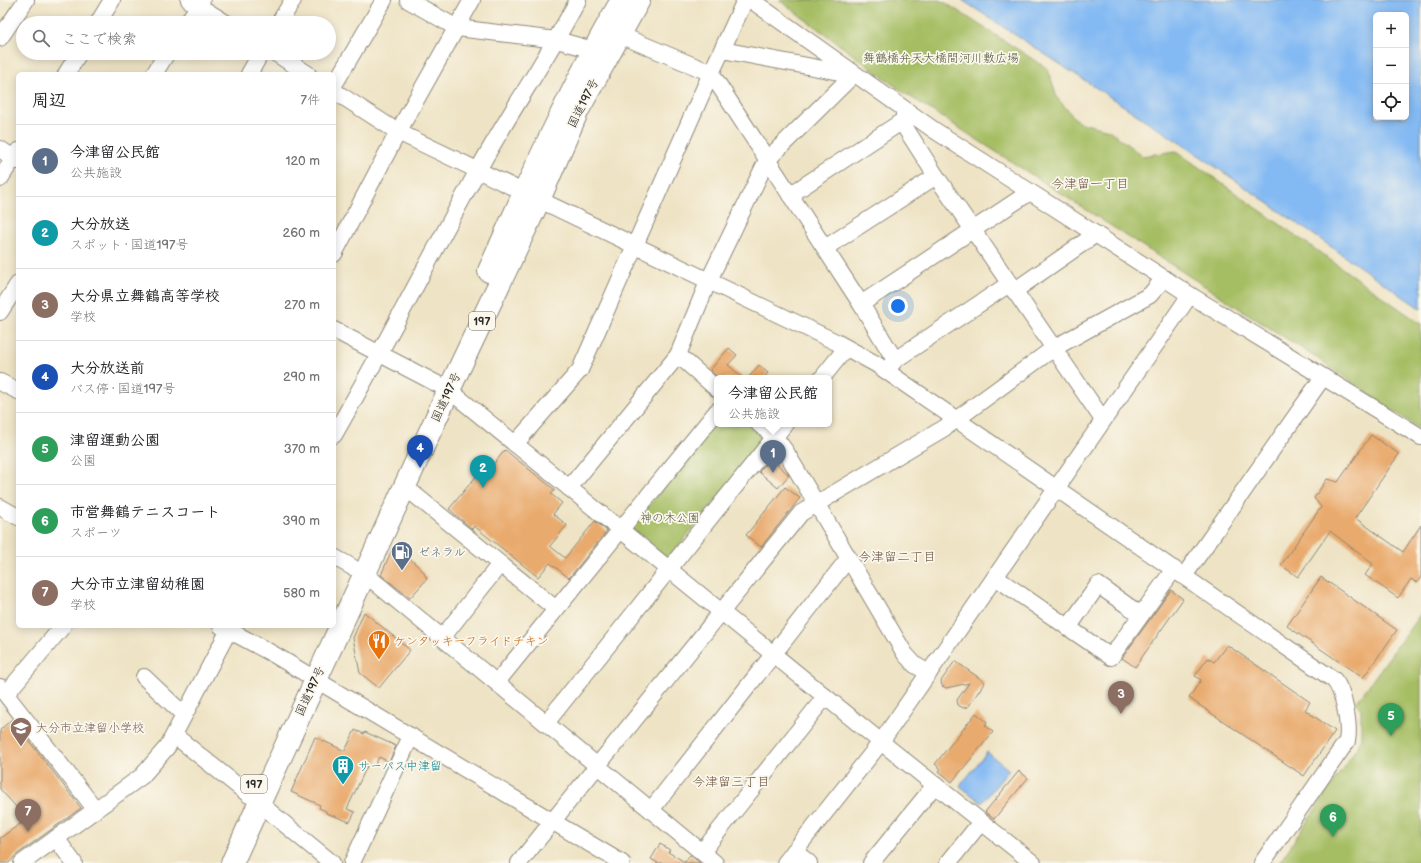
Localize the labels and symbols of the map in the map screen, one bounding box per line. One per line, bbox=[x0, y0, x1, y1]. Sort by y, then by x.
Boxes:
park label: 舞鶴橋弁天大橋間河川敷広場 bbox=[863, 51, 1019, 66]
street label: 国道197号 bbox=[565, 76, 602, 130]
district label: 今津留一丁目 bbox=[1051, 176, 1129, 192]
your location bbox=[888, 296, 908, 316]
road number: 197 bbox=[469, 312, 495, 330]
street label: 国道197号 bbox=[428, 370, 465, 425]
pin: 4 bbox=[407, 435, 433, 468]
pin: 1 bbox=[760, 440, 786, 473]
pin: 2 bbox=[470, 455, 496, 488]
park label: 神の木公園 bbox=[640, 511, 700, 526]
fuel station icon: ゼネラル bbox=[389, 539, 415, 572]
place label: ゼネラル bbox=[418, 545, 466, 560]
district label: 今津留二丁目 bbox=[858, 549, 936, 565]
restaurant icon: ケンタッキーフライドチキン bbox=[366, 628, 392, 661]
place label: ケンタッキーフライドチキン bbox=[394, 634, 549, 649]
street label: 国道197号 bbox=[292, 664, 329, 719]
pin: 3 bbox=[1108, 681, 1134, 714]
pin: 5 bbox=[1378, 703, 1404, 736]
school or university icon: 大分市立津留小学校 bbox=[8, 715, 34, 748]
place label: 大分市立津留小学校 bbox=[36, 721, 144, 736]
building icon: サーパス中津留 bbox=[330, 753, 356, 786]
place label: サーパス中津留 bbox=[358, 759, 442, 774]
district label: 今津留三丁目 bbox=[692, 774, 770, 790]
road number: 197 bbox=[241, 775, 267, 793]
pin: 7 bbox=[15, 799, 41, 832]
pin: 6 bbox=[1320, 804, 1346, 837]

